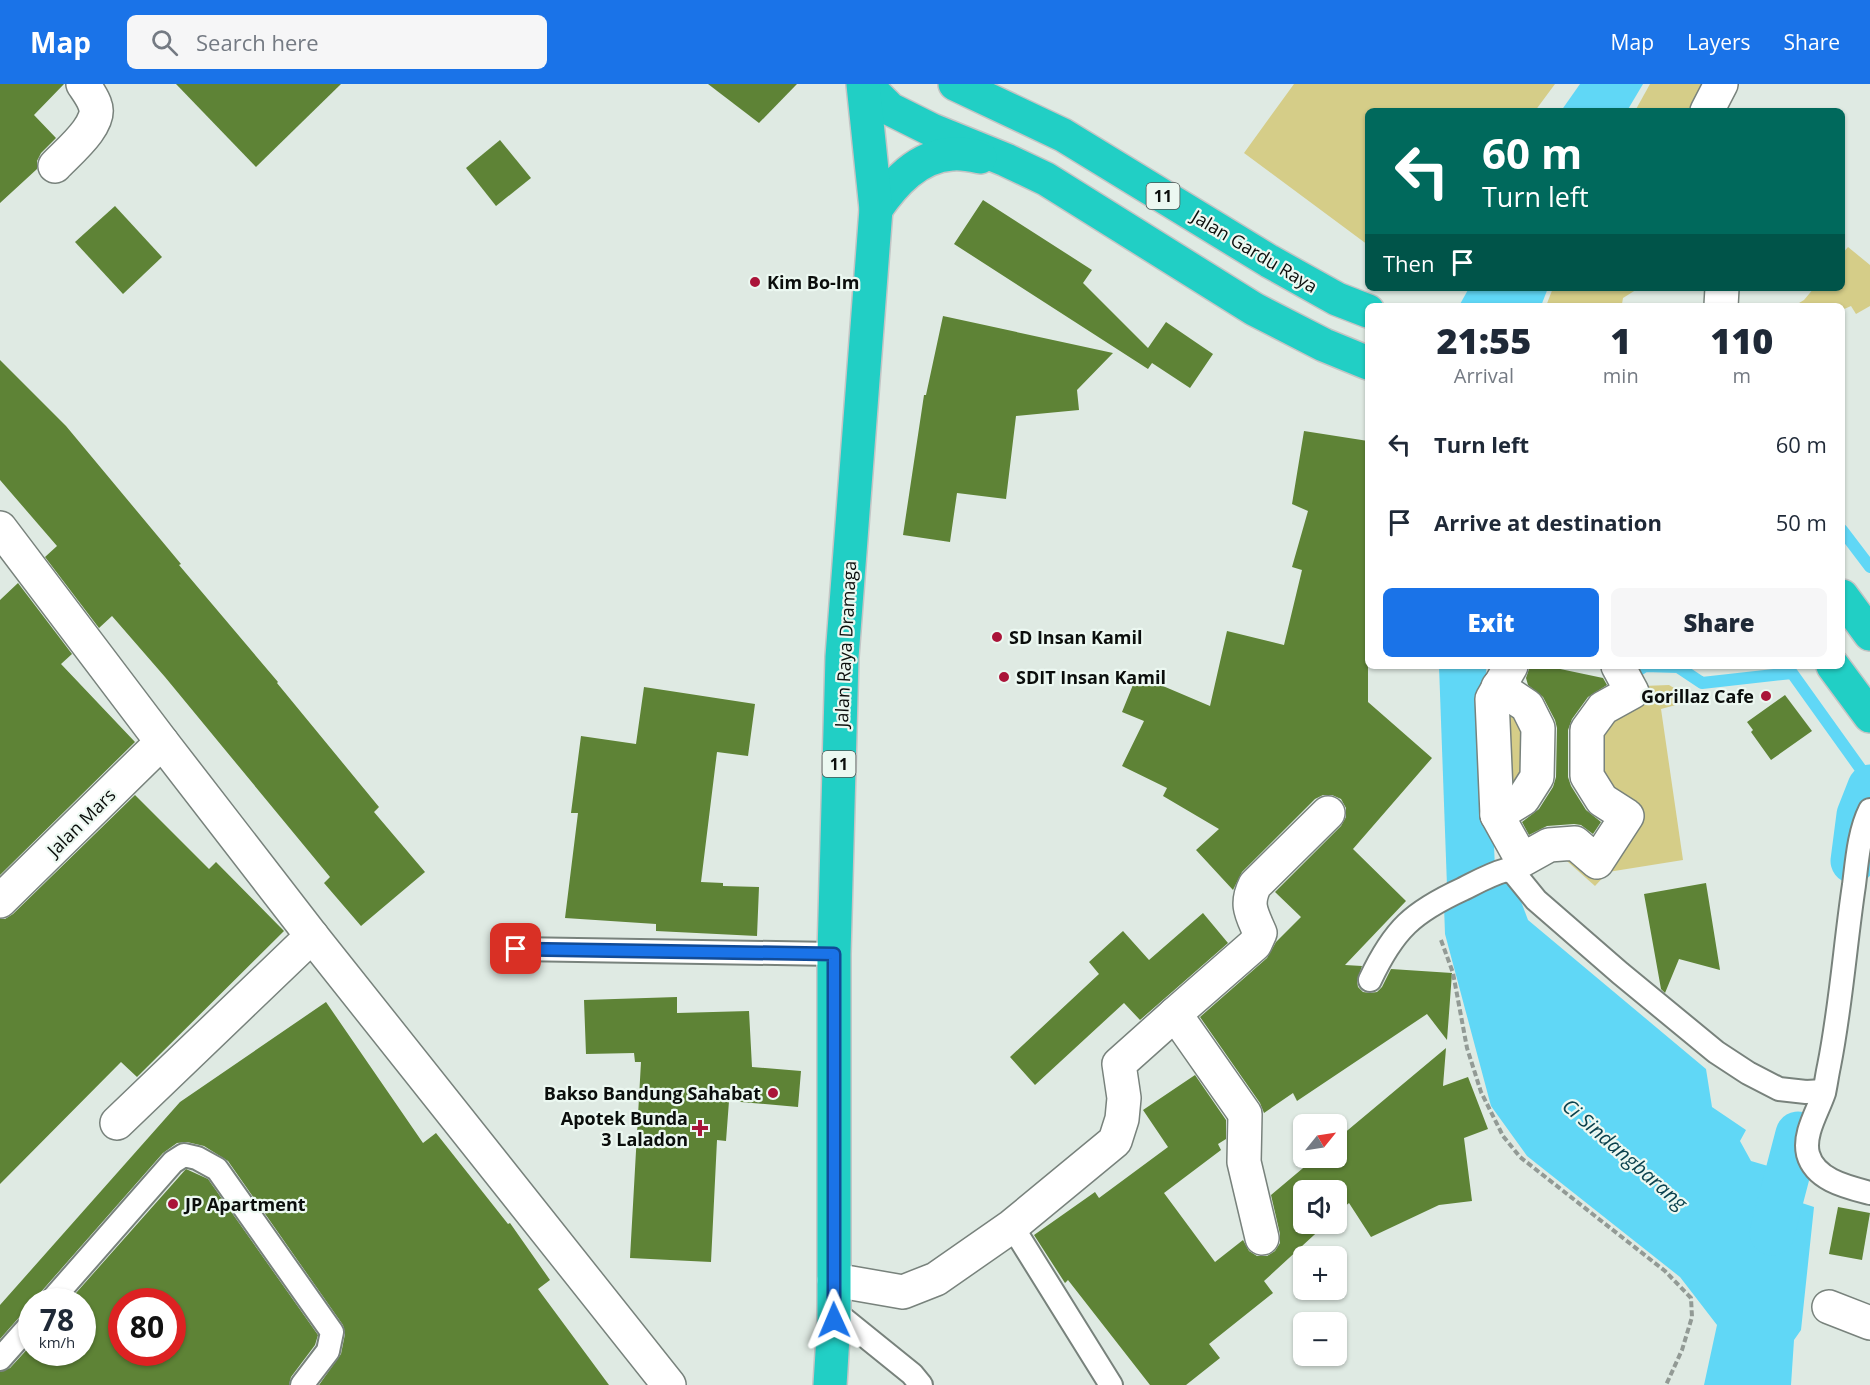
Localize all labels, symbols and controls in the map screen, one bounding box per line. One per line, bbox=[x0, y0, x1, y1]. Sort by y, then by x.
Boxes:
search box bbox=[127, 15, 547, 69]
text: Map bbox=[30, 23, 91, 61]
icon: search bbox=[148, 26, 181, 59]
text: Search here bbox=[196, 27, 319, 57]
text: Map bbox=[1611, 28, 1654, 56]
text: Layers bbox=[1687, 28, 1751, 56]
text: Share bbox=[1784, 28, 1840, 56]
text: 60 m bbox=[1482, 124, 1582, 181]
icon: left bbox=[1383, 132, 1461, 210]
text: Turn left bbox=[1482, 178, 1589, 215]
road number: 11 bbox=[1146, 183, 1180, 209]
street label: Jalan Gardu Raya bbox=[1186, 203, 1322, 298]
icon: arrive bbox=[1446, 246, 1479, 279]
text: Then bbox=[1383, 248, 1434, 278]
place label: Kim Bo-Im bbox=[767, 270, 859, 294]
marker: Kim Bo-Im bbox=[748, 275, 762, 289]
text: 21:55 bbox=[1437, 316, 1531, 365]
text: 1 bbox=[1610, 316, 1631, 365]
text: 110 bbox=[1710, 316, 1773, 365]
text: Arrival bbox=[1454, 362, 1514, 389]
text: min bbox=[1603, 362, 1639, 389]
text: m bbox=[1733, 362, 1751, 389]
icon: left bbox=[1383, 428, 1416, 461]
text: Turn left bbox=[1434, 429, 1529, 459]
text: 60 m bbox=[1776, 429, 1827, 459]
icon: arrive bbox=[1383, 506, 1416, 539]
text: Arrive at destination bbox=[1434, 507, 1662, 537]
text: 50 m bbox=[1776, 507, 1827, 537]
street label: Jalan Raya Dramaga bbox=[829, 560, 861, 730]
button: Exit bbox=[1383, 588, 1599, 657]
button: Share bbox=[1611, 588, 1827, 657]
place label: SD Insan Kamil bbox=[1009, 625, 1143, 649]
marker: SD Insan Kamil bbox=[990, 630, 1004, 644]
place label: SDIT Insan Kamil bbox=[1016, 665, 1166, 689]
marker: SDIT Insan Kamil bbox=[997, 670, 1011, 684]
place label: Gorillaz Cafe bbox=[1641, 684, 1754, 708]
marker: Gorillaz Cafe bbox=[1759, 689, 1773, 703]
road number: 11 bbox=[822, 751, 856, 777]
street label: Jalan Mars bbox=[40, 783, 120, 863]
pin bbox=[490, 923, 541, 974]
icon: arrive bbox=[499, 932, 532, 965]
place label: Bakso Bandung Sahabat bbox=[544, 1081, 761, 1105]
marker: Bakso Bandung Sahabat bbox=[766, 1086, 780, 1100]
water label: Ci Sindangbarang bbox=[1557, 1092, 1694, 1216]
place label: Apotek Bunda 3 Laladon bbox=[561, 1106, 688, 1151]
north arrow bbox=[1293, 1114, 1347, 1168]
map controls bbox=[1293, 1114, 1347, 1366]
marker: Apotek Bunda 3 Laladon bbox=[693, 1121, 707, 1135]
button: sound bbox=[1293, 1180, 1347, 1234]
place label: JP Apartment bbox=[183, 1192, 306, 1216]
marker: JP Apartment bbox=[166, 1197, 180, 1211]
button: + bbox=[1293, 1246, 1347, 1300]
speed limit sign: 80 bbox=[108, 1288, 186, 1366]
position arrow bbox=[802, 1288, 866, 1352]
text: 78 bbox=[40, 1299, 74, 1340]
button: − bbox=[1293, 1312, 1347, 1366]
text: km/h bbox=[39, 1332, 75, 1352]

